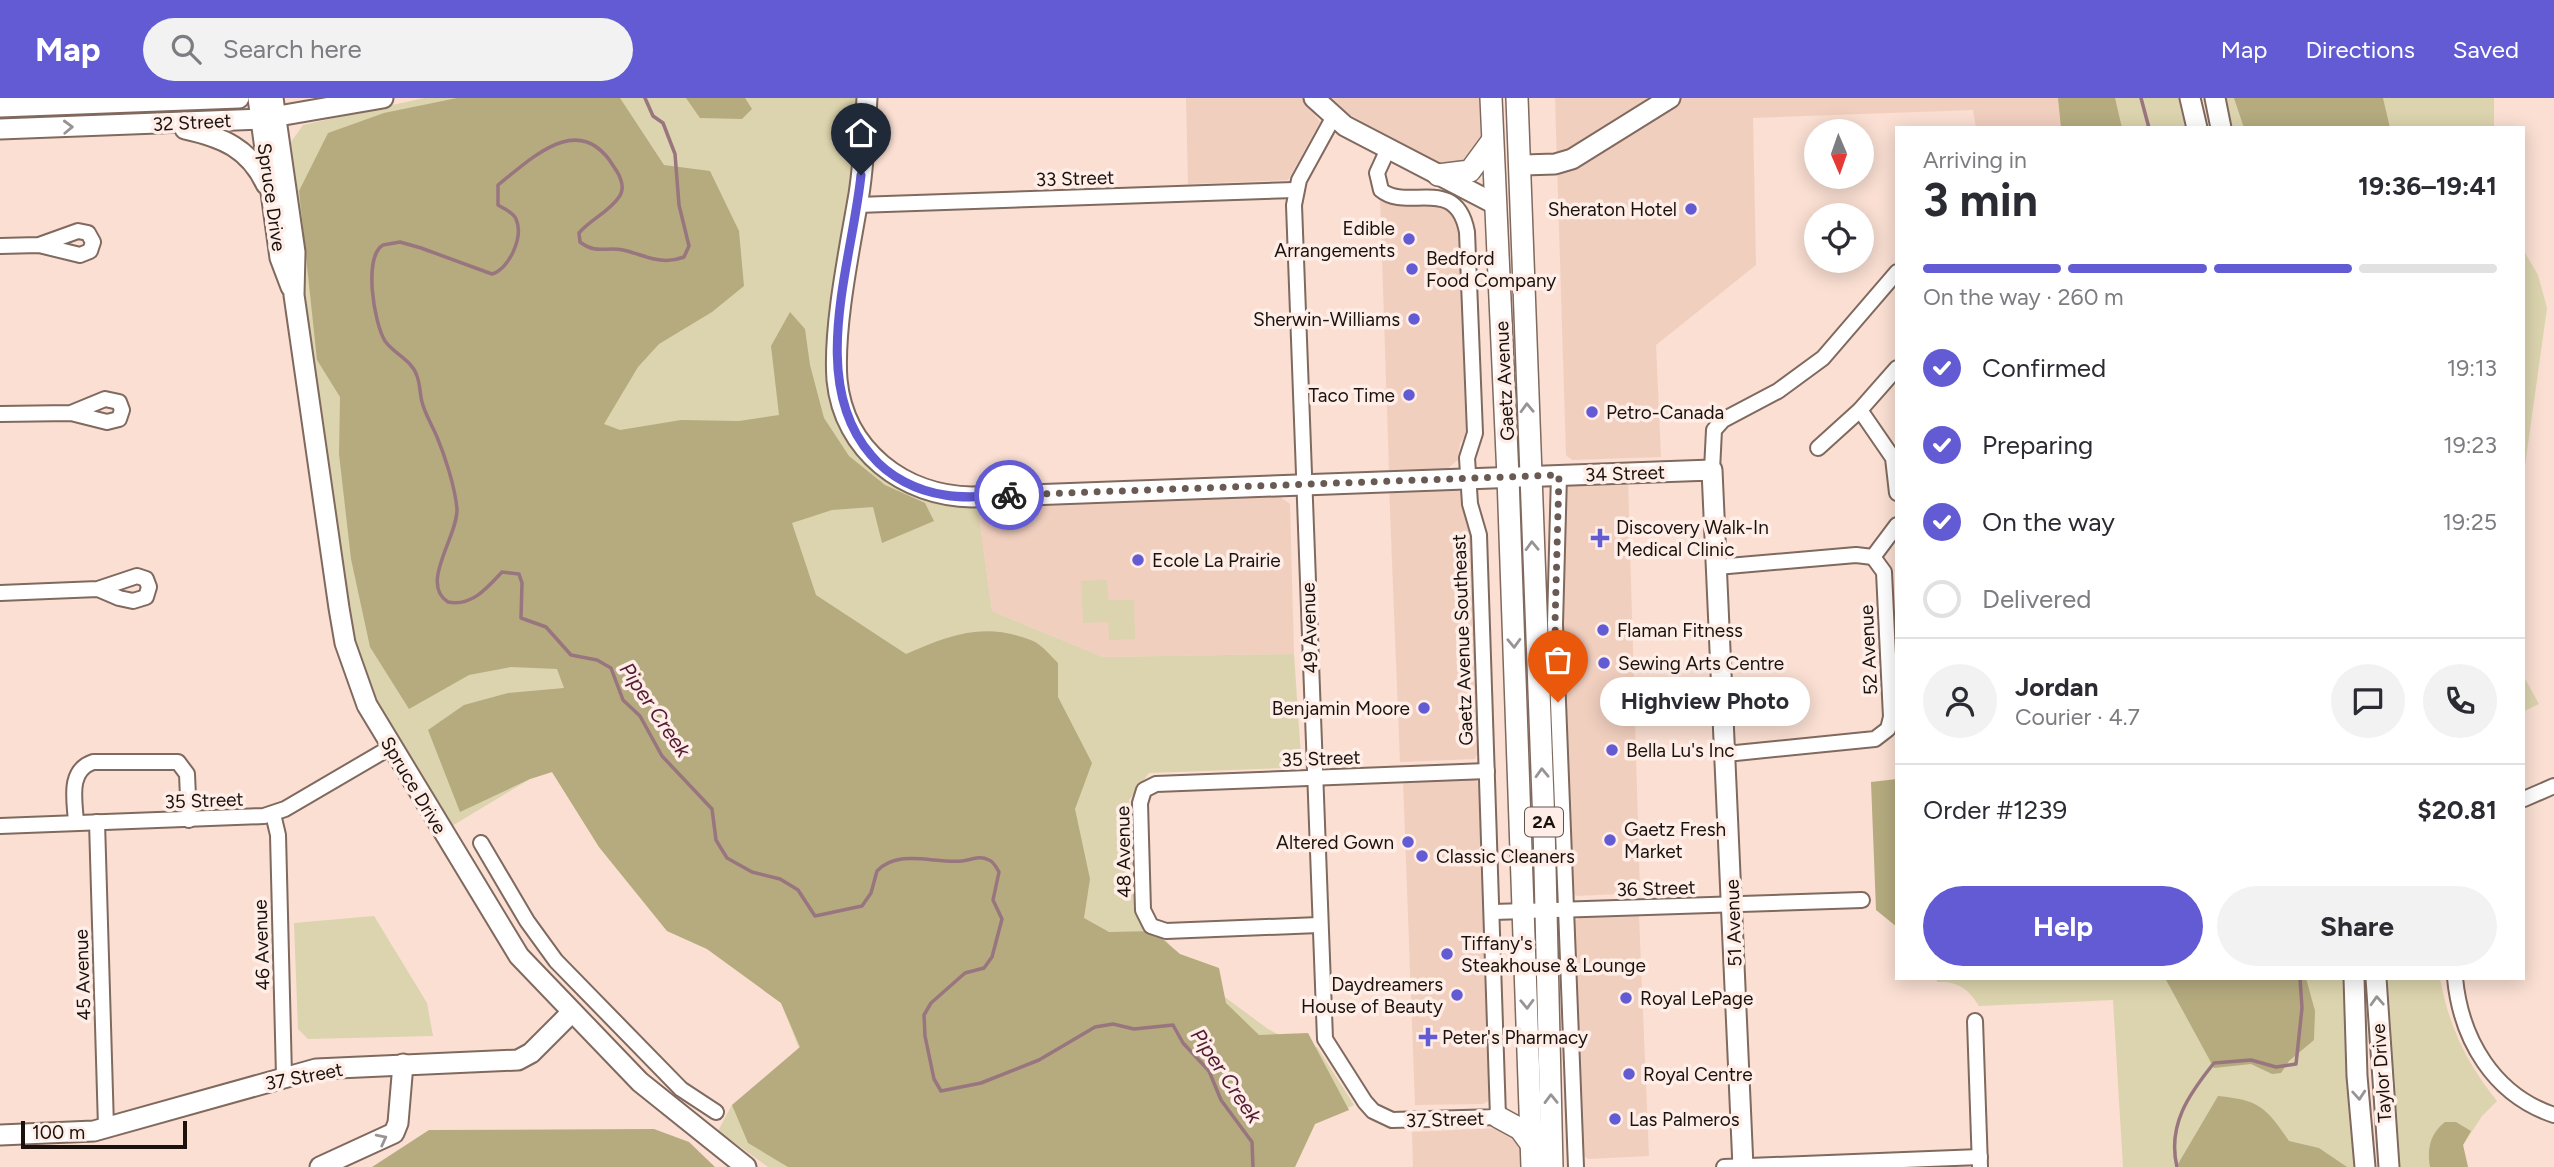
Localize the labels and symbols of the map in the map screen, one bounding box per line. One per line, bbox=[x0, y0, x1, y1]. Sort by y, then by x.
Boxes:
pin bbox=[831, 103, 891, 175]
street label: 32 Street bbox=[152, 109, 232, 136]
one-way arrow bbox=[63, 119, 74, 135]
north arrow bbox=[1804, 119, 1874, 189]
street label: Spruce Drive bbox=[253, 141, 290, 253]
street label: 33 Street bbox=[1035, 166, 1115, 191]
place label: Sheraton Hotel bbox=[1548, 198, 1677, 221]
marker: Sheraton Hotel bbox=[1683, 201, 1699, 217]
place label: Edible Arrangements bbox=[1274, 217, 1395, 262]
marker: Edible Arrangements bbox=[1401, 231, 1417, 247]
place label: Bedford Food Company bbox=[1426, 247, 1556, 292]
marker: Bedford Food Company bbox=[1404, 261, 1420, 277]
place label: Sherwin-Williams bbox=[1253, 308, 1400, 331]
marker: Sherwin-Williams bbox=[1406, 311, 1422, 327]
street label: Gaetz Avenue bbox=[1490, 320, 1519, 441]
place label: Taco Time bbox=[1309, 384, 1395, 407]
marker: Taco Time bbox=[1401, 387, 1417, 403]
place label: Petro-Canada bbox=[1606, 401, 1724, 424]
one-way arrow bbox=[1519, 402, 1535, 413]
marker: Petro-Canada bbox=[1584, 404, 1600, 420]
courier bbox=[974, 460, 1044, 530]
street label: 34 Street bbox=[1585, 461, 1665, 486]
place label: Discovery Walk-In Medical Clinic bbox=[1616, 516, 1769, 561]
marker: Discovery Walk-In Medical Clinic bbox=[1590, 528, 1610, 548]
street label: Gaetz Avenue Southeast bbox=[1447, 534, 1478, 746]
one-way arrow bbox=[1525, 540, 1540, 551]
place label: Ecole La Prairie bbox=[1152, 549, 1281, 572]
marker: Ecole La Prairie bbox=[1130, 552, 1146, 568]
street label: 49 Avenue bbox=[1296, 582, 1323, 674]
street label: 52 Avenue bbox=[1855, 604, 1882, 696]
place label: Flaman Fitness bbox=[1617, 619, 1743, 642]
marker: Flaman Fitness bbox=[1595, 622, 1611, 638]
pin bbox=[1528, 630, 1588, 702]
one-way arrow bbox=[1507, 638, 1522, 649]
place label: Sewing Arts Centre bbox=[1618, 652, 1784, 675]
marker: Sewing Arts Centre bbox=[1596, 655, 1612, 671]
water label: Piper Creek bbox=[615, 658, 697, 762]
callout: Highview Photo bbox=[1600, 678, 1810, 726]
place label: Benjamin Moore bbox=[1272, 697, 1410, 720]
marker: Benjamin Moore bbox=[1416, 700, 1432, 716]
street label: Spruce Drive bbox=[376, 733, 452, 838]
place label: Bella Lu's Inc bbox=[1626, 739, 1735, 762]
marker: Bella Lu's Inc bbox=[1604, 742, 1620, 758]
street label: 35 Street bbox=[1281, 746, 1361, 771]
one-way arrow bbox=[1534, 768, 1549, 779]
street label: 35 Street bbox=[164, 788, 244, 813]
street label: 48 Avenue bbox=[1111, 806, 1136, 898]
road number: 2A bbox=[1525, 808, 1563, 836]
place label: Gaetz Fresh Market bbox=[1624, 818, 1726, 863]
place label: Altered Gown bbox=[1276, 831, 1394, 854]
marker: Gaetz Fresh Market bbox=[1602, 832, 1618, 848]
marker: Altered Gown bbox=[1400, 834, 1416, 850]
place label: Classic Cleaners bbox=[1436, 845, 1575, 868]
marker: Classic Cleaners bbox=[1414, 848, 1430, 864]
street label: 36 Street bbox=[1616, 876, 1696, 901]
street label: 51 Avenue bbox=[1720, 879, 1747, 967]
street label: 46 Avenue bbox=[248, 899, 275, 991]
street label: 45 Avenue bbox=[69, 929, 96, 1021]
place label: Tiffany's Steakhouse & Lounge bbox=[1461, 932, 1646, 977]
marker: Tiffany's Steakhouse & Lounge bbox=[1439, 946, 1455, 962]
place label: Daydreamers House of Beauty bbox=[1301, 973, 1443, 1018]
marker: Daydreamers House of Beauty bbox=[1449, 987, 1465, 1003]
place label: Royal LePage bbox=[1640, 987, 1753, 1010]
marker: Royal LePage bbox=[1618, 990, 1634, 1006]
one-way arrow bbox=[2369, 996, 2384, 1007]
one-way arrow bbox=[1519, 999, 1535, 1010]
street label: Taylor Drive bbox=[2367, 1023, 2396, 1123]
water label: Piper Creek bbox=[1186, 1024, 1268, 1128]
place label: Peter's Pharmacy bbox=[1442, 1026, 1588, 1049]
marker: Peter's Pharmacy bbox=[1420, 1029, 1436, 1045]
street label: 37 Street bbox=[263, 1058, 345, 1095]
place label: Royal Centre bbox=[1643, 1063, 1753, 1086]
marker: Royal Centre bbox=[1621, 1066, 1637, 1082]
one-way arrow bbox=[2351, 1090, 2366, 1101]
one-way arrow bbox=[1543, 1093, 1558, 1104]
street label: 37 Street bbox=[1405, 1107, 1485, 1132]
place label: Las Palmeros bbox=[1629, 1108, 1740, 1131]
marker: Las Palmeros bbox=[1607, 1111, 1623, 1127]
scale bar bbox=[21, 1118, 187, 1150]
one-way arrow bbox=[375, 1134, 388, 1148]

